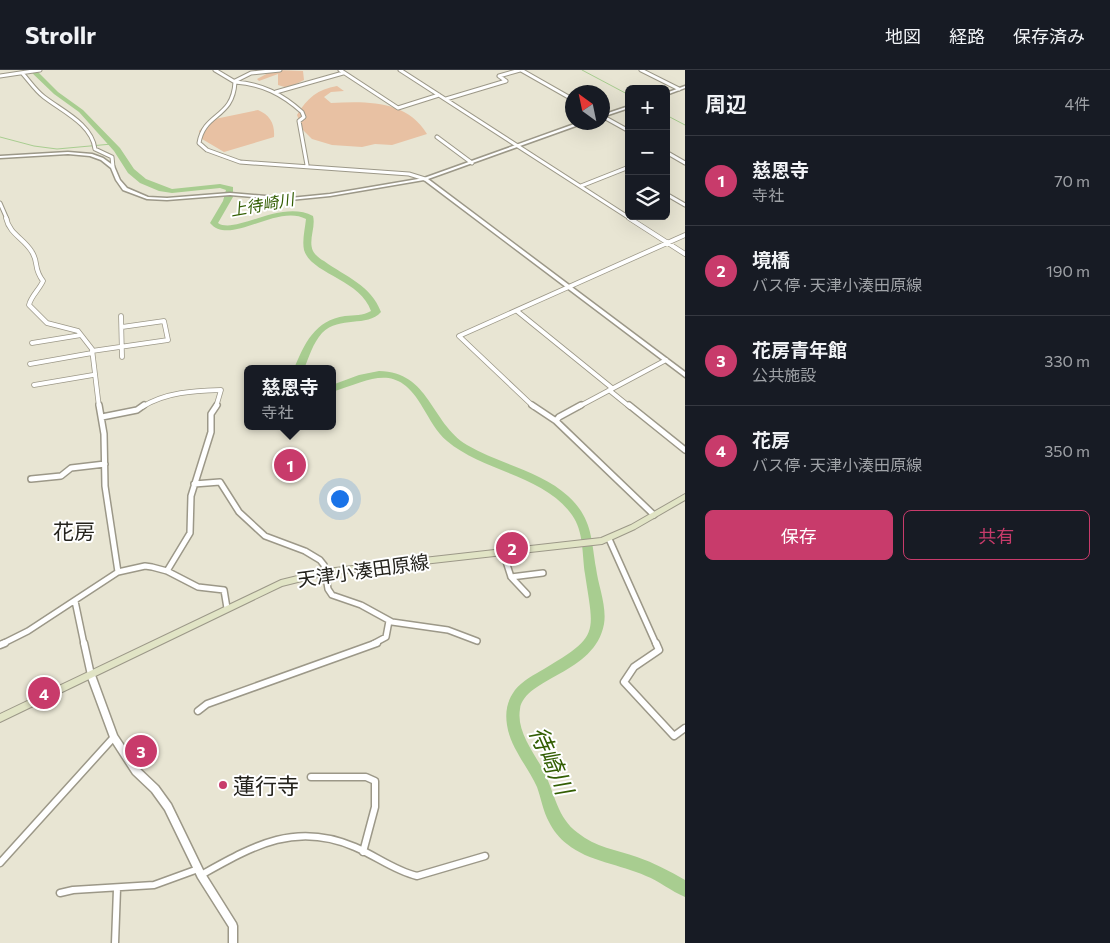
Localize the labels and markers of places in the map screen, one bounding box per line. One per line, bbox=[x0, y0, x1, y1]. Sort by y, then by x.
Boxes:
pin: 1 bbox=[274, 446, 306, 484]
pin: 2 bbox=[496, 529, 528, 567]
pin: 4 bbox=[28, 674, 60, 712]
pin: 3 bbox=[125, 732, 157, 770]
place label: 蓮行寺 bbox=[233, 772, 299, 799]
marker: 蓮行寺 bbox=[217, 779, 229, 791]

